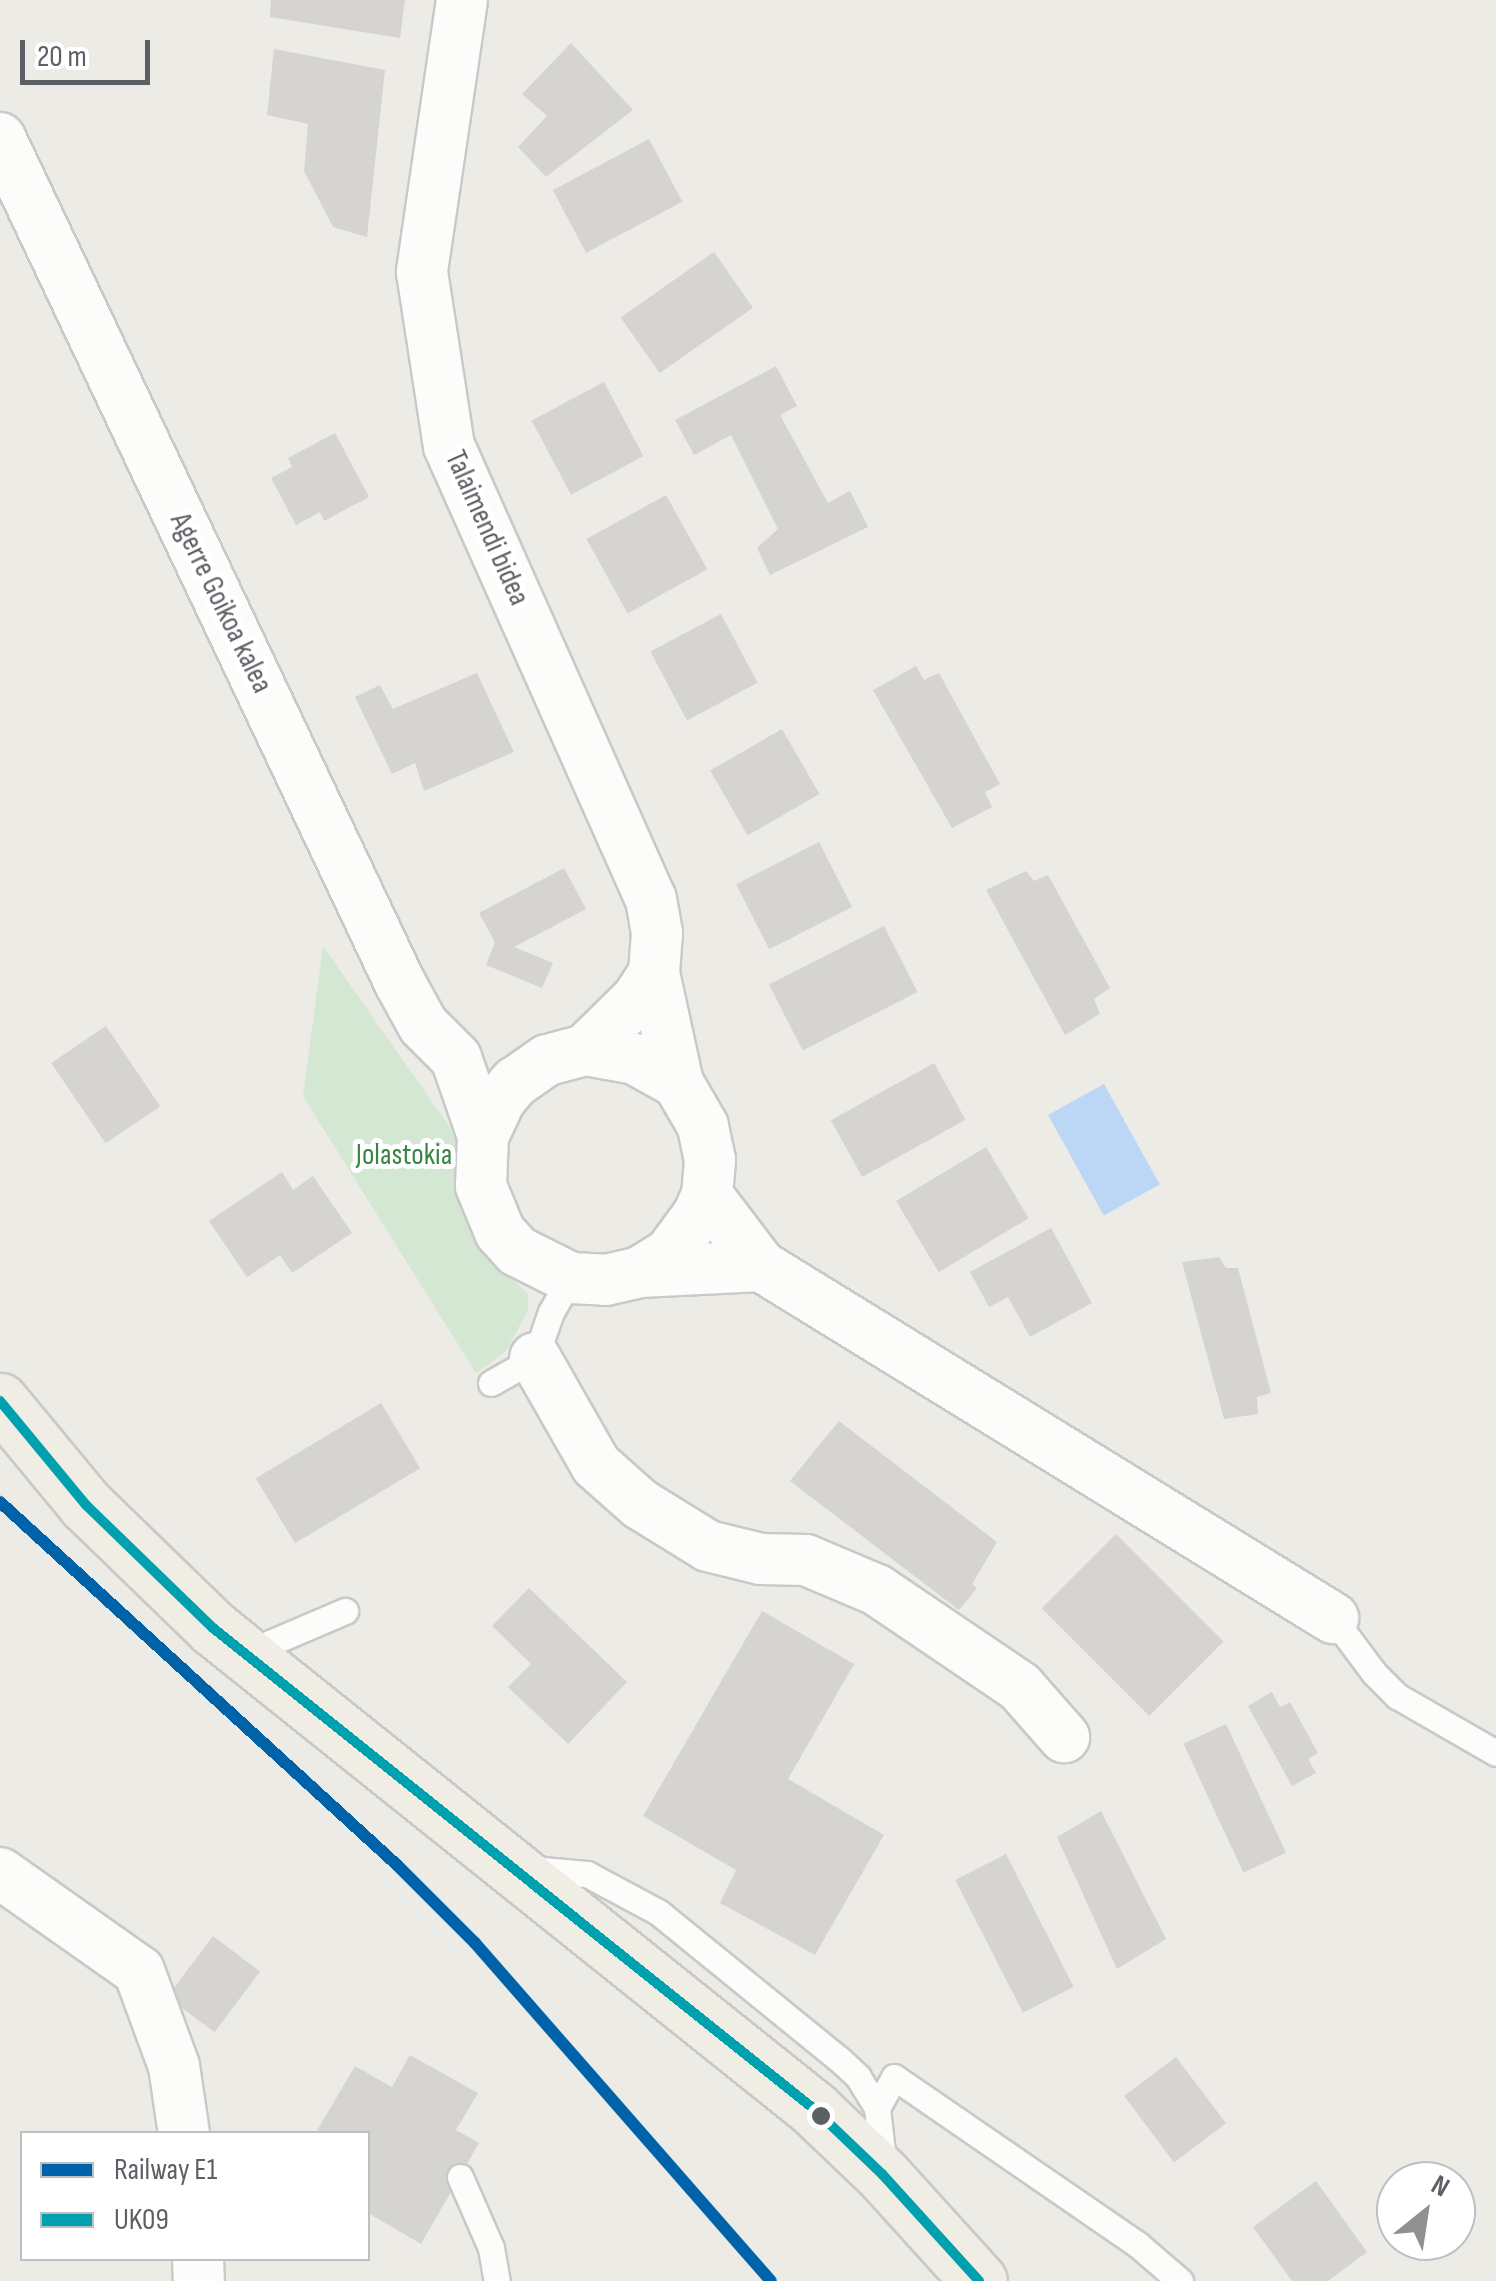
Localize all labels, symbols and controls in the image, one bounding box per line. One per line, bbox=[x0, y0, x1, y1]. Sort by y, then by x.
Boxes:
scale bar bbox=[25, 20, 155, 82]
text: 20 m bbox=[37, 39, 87, 75]
street label: Talaimendi bidea bbox=[437, 445, 537, 611]
street label: Agerre Goikoa kalea bbox=[162, 507, 280, 699]
park label: Jolastokia bbox=[356, 1137, 452, 1173]
unlabelled marker bbox=[811, 2106, 831, 2126]
legend bbox=[20, 2131, 370, 2261]
text: Railway E1 bbox=[114, 2152, 217, 2188]
north arrow bbox=[1376, 2161, 1476, 2261]
text: N bbox=[1426, 2168, 1455, 2204]
text: UK09 bbox=[114, 2202, 169, 2238]

